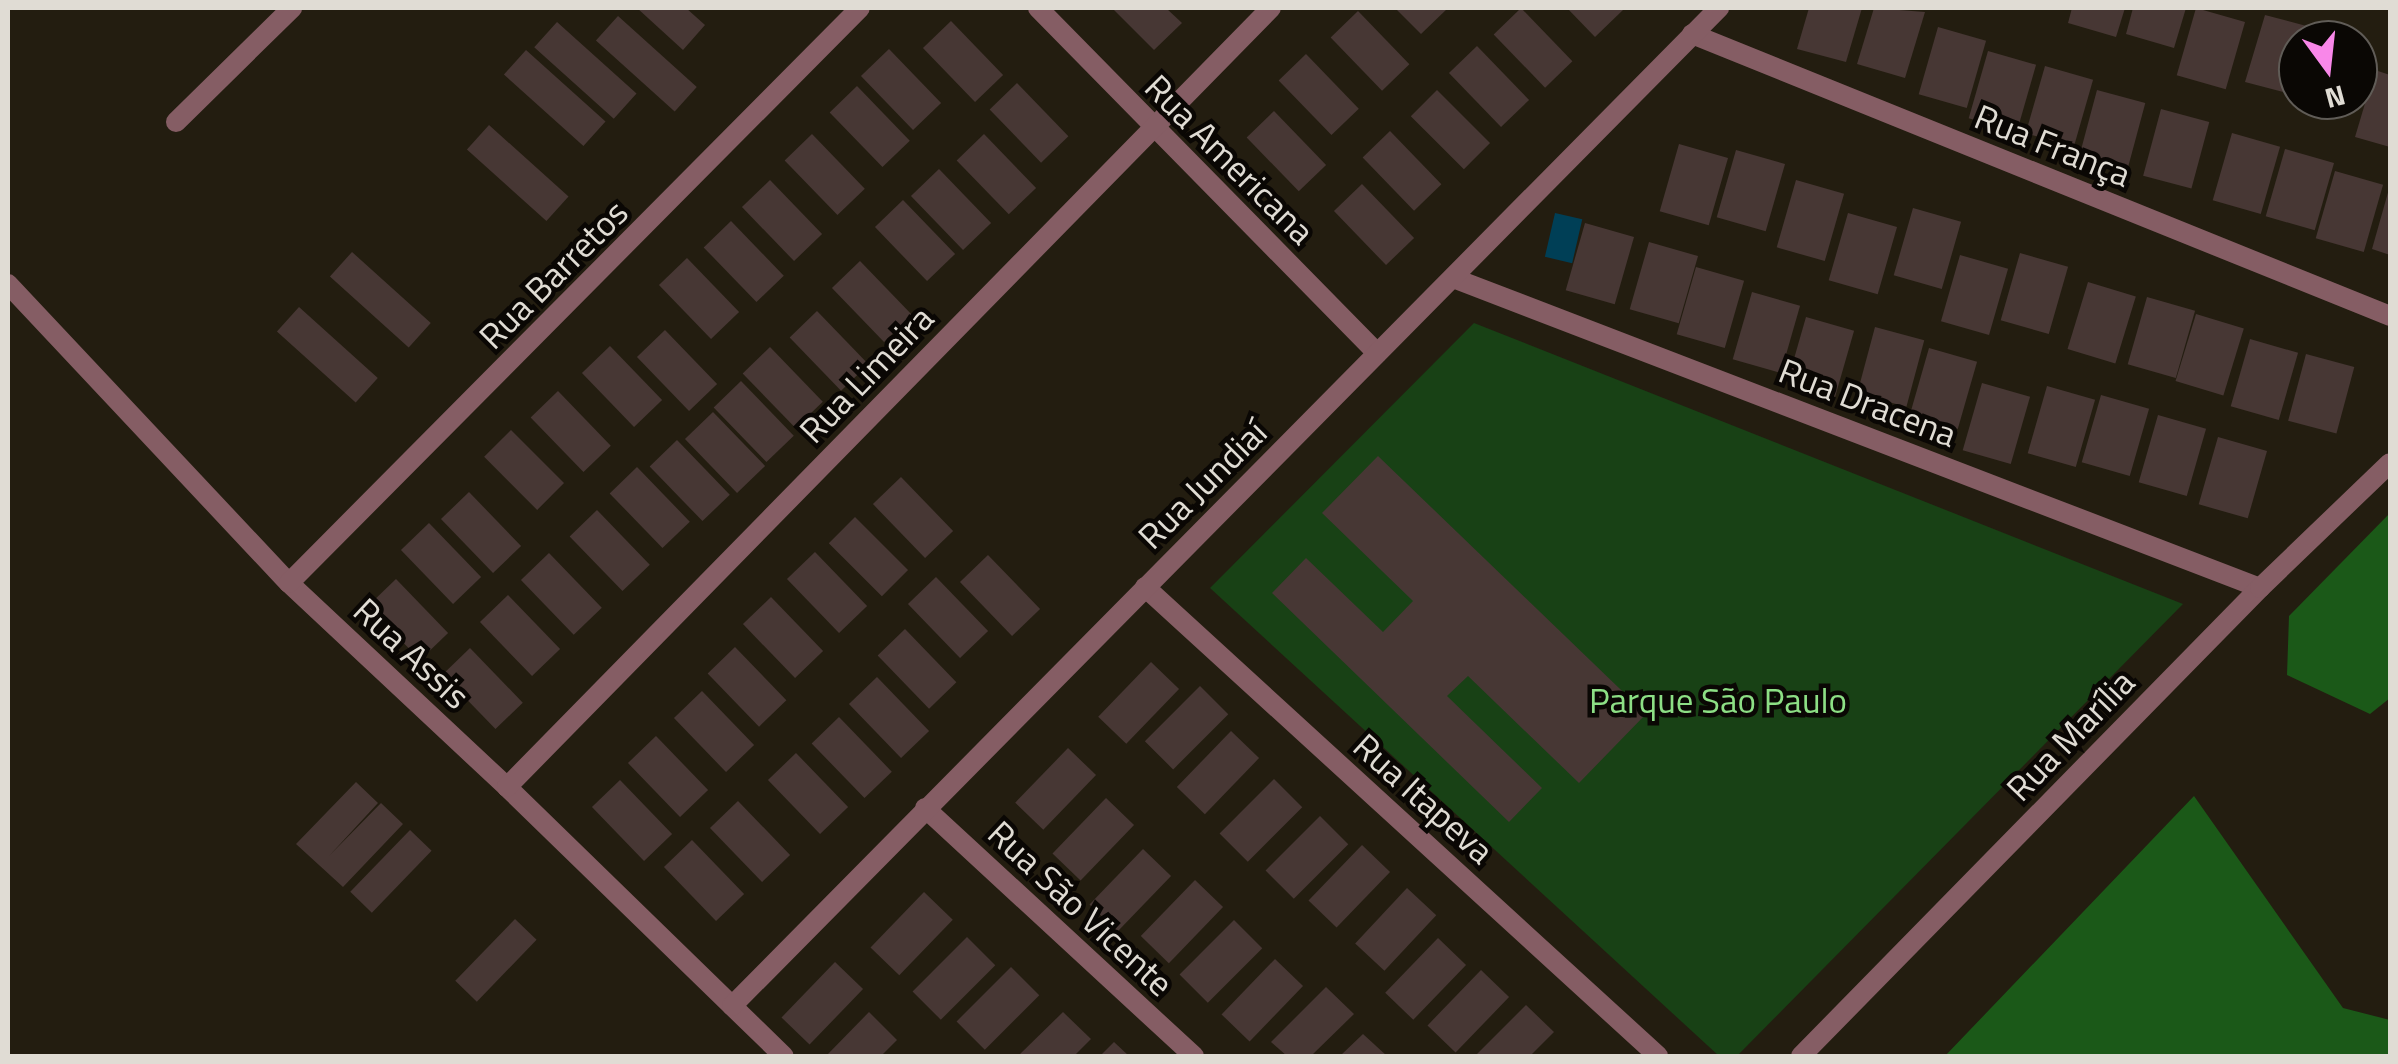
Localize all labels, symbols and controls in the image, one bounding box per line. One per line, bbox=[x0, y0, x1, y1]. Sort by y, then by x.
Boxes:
north arrow bbox=[2278, 20, 2378, 120]
street label: Rua Americana bbox=[1137, 66, 1323, 252]
text: N bbox=[2320, 74, 2350, 121]
street label: Rua França bbox=[1969, 95, 2137, 195]
street label: Rua Barretos bbox=[470, 191, 636, 357]
street label: Rua Limeira bbox=[790, 297, 942, 451]
street label: Rua Dracena bbox=[1773, 349, 1963, 455]
street label: Rua Jundiaí bbox=[1129, 411, 1275, 557]
street label: Rua Assis bbox=[346, 589, 478, 717]
street label: Rua Marília bbox=[1997, 661, 2143, 809]
park label: Parque São Paulo bbox=[1589, 679, 1847, 721]
street label: Rua Itapeva bbox=[1345, 724, 1503, 872]
street label: Rua São Vicente bbox=[980, 812, 1182, 1004]

